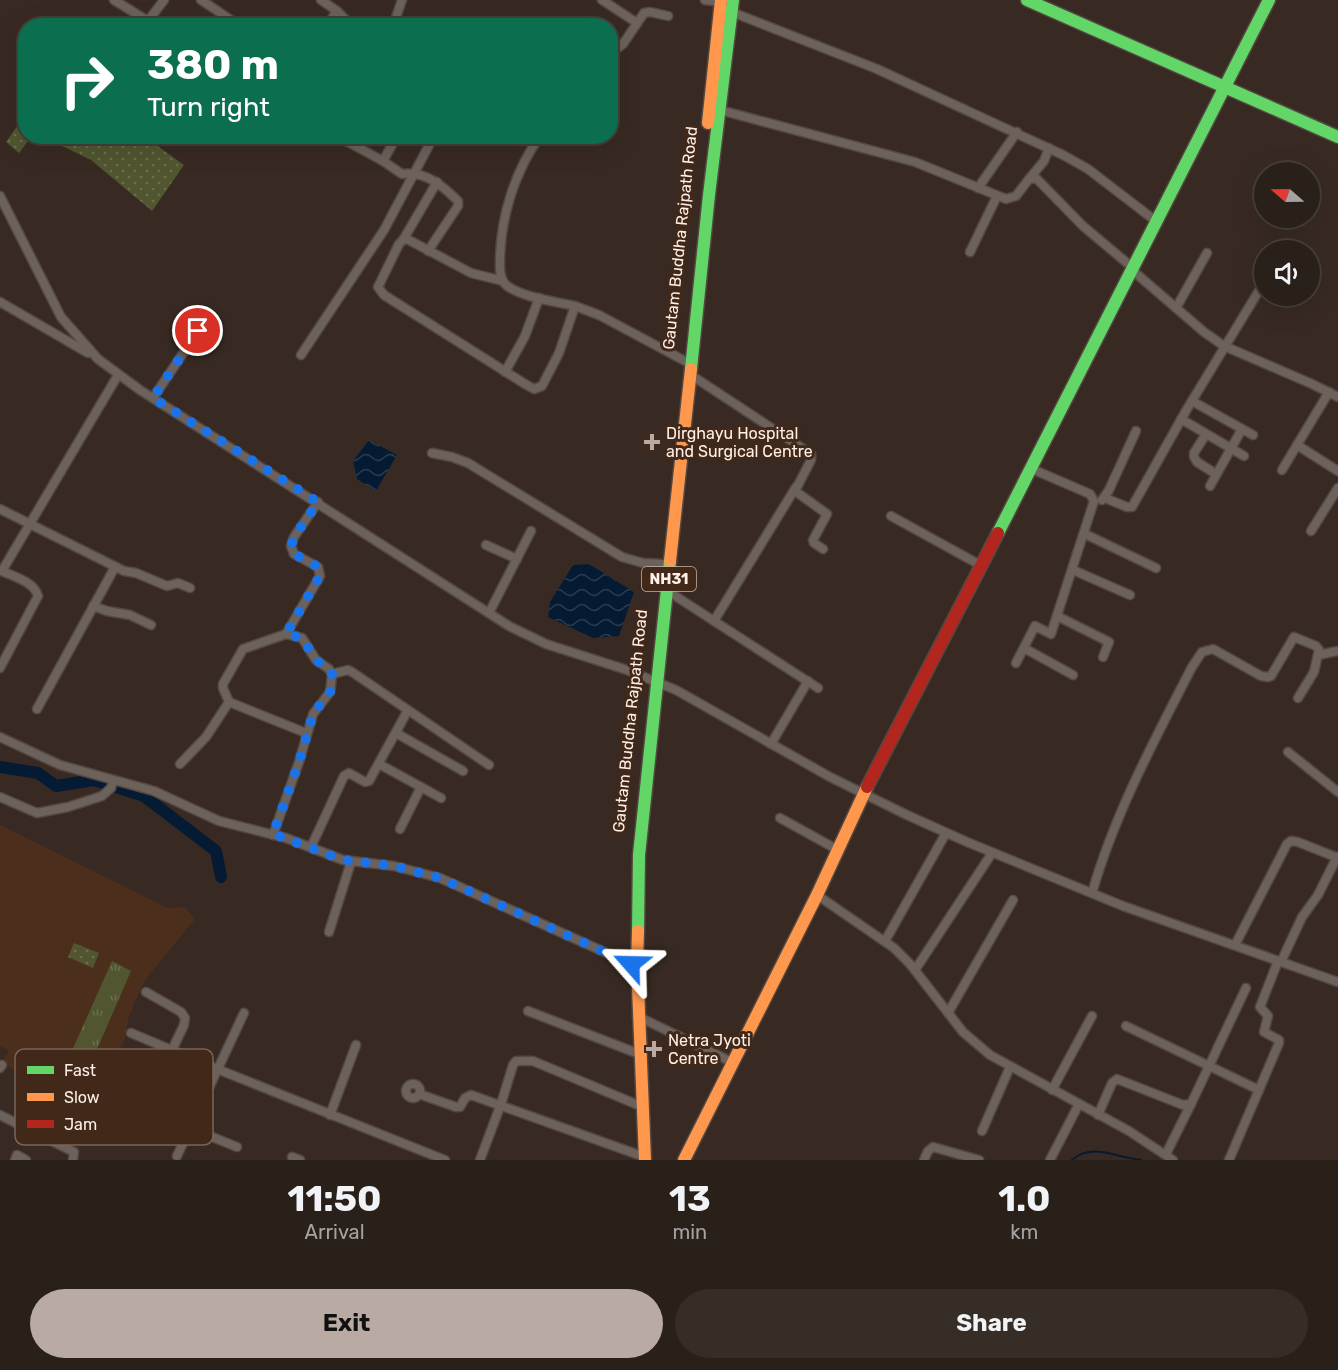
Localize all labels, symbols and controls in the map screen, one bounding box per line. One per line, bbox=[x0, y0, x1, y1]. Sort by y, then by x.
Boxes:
text: 380 m bbox=[147, 40, 279, 90]
icon: right bbox=[48, 42, 126, 120]
text: Turn right bbox=[147, 91, 270, 123]
street label: Gautam Buddha Rajpath Road bbox=[659, 126, 701, 350]
north arrow bbox=[1254, 162, 1320, 228]
map controls bbox=[1254, 162, 1320, 306]
button: sound bbox=[1254, 240, 1320, 306]
pin bbox=[172, 305, 223, 356]
icon: arrive bbox=[181, 314, 214, 347]
place label: Dirghayu Hospital and Surgical Centre bbox=[666, 424, 813, 461]
marker: Dirghayu Hospital and Surgical Centre bbox=[643, 433, 661, 451]
road number: NH31 bbox=[642, 567, 696, 591]
street label: Gautam Buddha Rajpath Road bbox=[609, 609, 651, 833]
position arrow bbox=[599, 932, 663, 996]
place label: Netra Jyoti Centre bbox=[668, 1031, 751, 1068]
marker: Netra Jyoti Centre bbox=[645, 1040, 663, 1058]
legend bbox=[15, 1049, 213, 1145]
text: Fast bbox=[64, 1061, 96, 1080]
text: Slow bbox=[64, 1088, 100, 1107]
text: Jam bbox=[64, 1115, 97, 1134]
text: 11:50 bbox=[287, 1177, 382, 1220]
text: 13 bbox=[669, 1177, 711, 1220]
text: 1.0 bbox=[998, 1177, 1050, 1220]
text: Arrival bbox=[304, 1220, 365, 1244]
text: min bbox=[672, 1220, 707, 1244]
text: km bbox=[1010, 1220, 1038, 1244]
button: Exit bbox=[30, 1289, 663, 1358]
button: Share bbox=[675, 1289, 1308, 1358]

